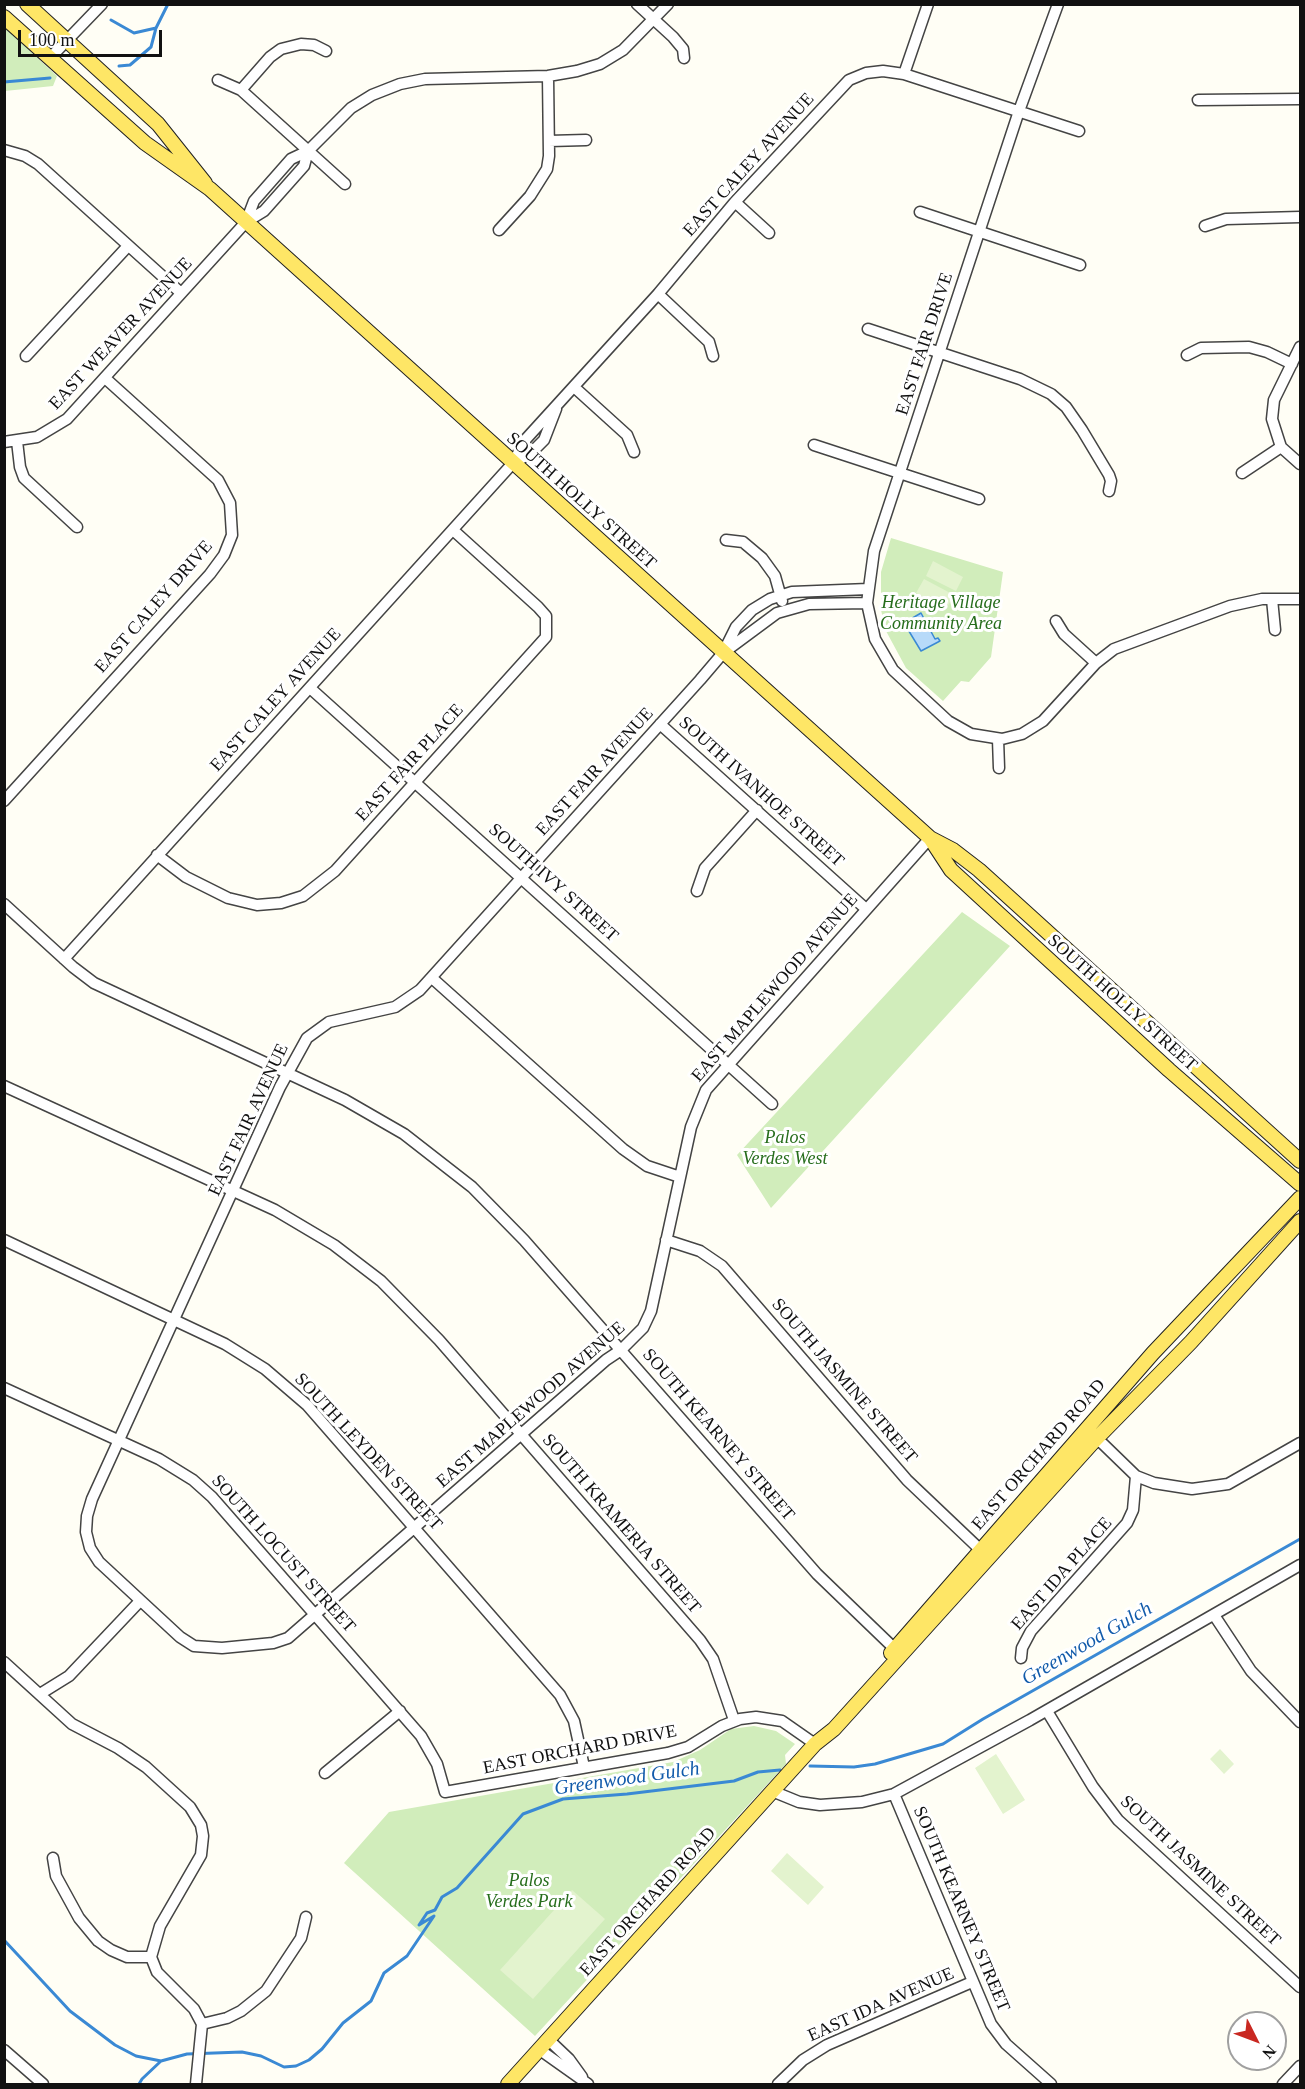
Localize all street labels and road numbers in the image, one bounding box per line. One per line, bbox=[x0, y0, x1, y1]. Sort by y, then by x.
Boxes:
street label: EAST CALEY AVENUE bbox=[679, 89, 819, 241]
street label: EAST WEAVER AVENUE bbox=[45, 253, 197, 415]
street label: EAST FAIR DRIVE bbox=[892, 270, 958, 418]
street label: SOUTH HOLLY STREET bbox=[502, 428, 660, 574]
street label: EAST CALEY DRIVE bbox=[90, 536, 218, 678]
street label: EAST CALEY AVENUE bbox=[206, 624, 346, 776]
street label: EAST FAIR PLACE bbox=[352, 700, 468, 826]
street label: EAST FAIR AVENUE bbox=[532, 703, 658, 841]
street label: SOUTH IVANHOE STREET bbox=[674, 712, 848, 872]
street label: SOUTH IVY STREET bbox=[484, 819, 622, 947]
street label: EAST MAPLEWOOD AVENUE bbox=[687, 889, 863, 1087]
street label: SOUTH HOLLY STREET bbox=[1043, 930, 1201, 1076]
street label: EAST FAIR AVENUE bbox=[204, 1041, 294, 1199]
street label: SOUTH JASMINE STREET bbox=[767, 1294, 921, 1468]
street label: EAST MAPLEWOOD AVENUE bbox=[432, 1317, 630, 1493]
street label: SOUTH KEARNEY STREET bbox=[637, 1345, 799, 1525]
street label: SOUTH LEYDEN STREET bbox=[290, 1369, 446, 1535]
street label: EAST ORCHARD ROAD bbox=[968, 1375, 1110, 1535]
street label: SOUTH KRAMERIA STREET bbox=[537, 1430, 705, 1618]
street label: SOUTH LOCUST STREET bbox=[206, 1471, 360, 1637]
street label: EAST IDA PLACE bbox=[1007, 1513, 1117, 1635]
street label: EAST ORCHARD DRIVE bbox=[481, 1721, 679, 1779]
street label: SOUTH JASMINE STREET bbox=[1115, 1791, 1285, 1951]
street label: SOUTH KEARNEY STREET bbox=[908, 1803, 1014, 2015]
street label: EAST ORCHARD ROAD bbox=[575, 1823, 721, 1981]
street label: EAST IDA AVENUE bbox=[805, 1963, 957, 2047]

